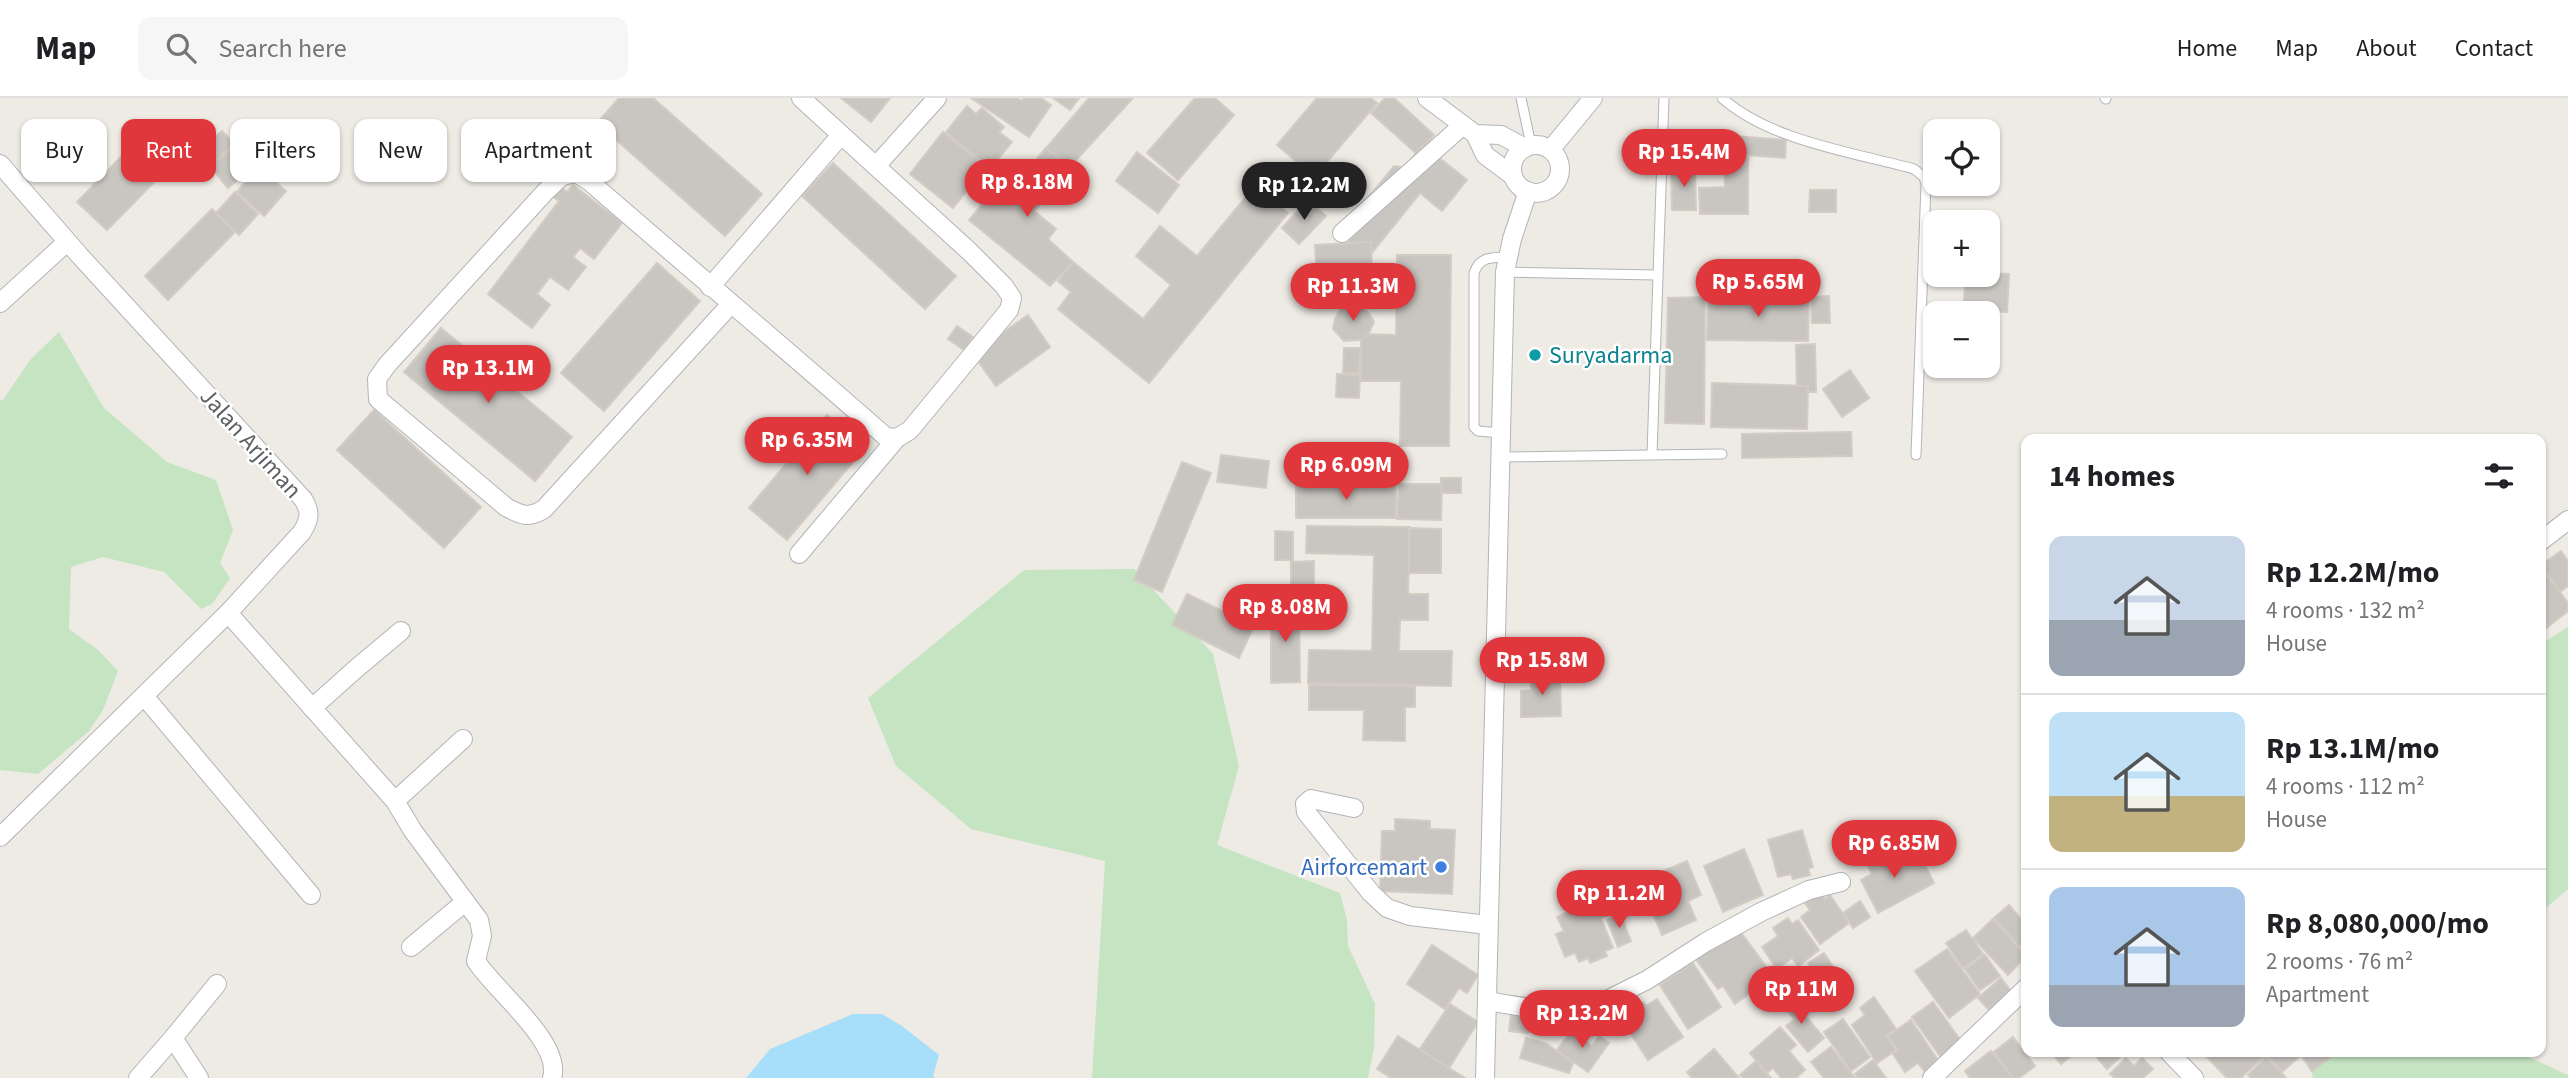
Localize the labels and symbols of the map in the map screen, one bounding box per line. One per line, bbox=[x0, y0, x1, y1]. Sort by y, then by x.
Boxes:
pin: Rp 15.4M bbox=[1612, 130, 1756, 189]
pin: Rp 8.18M bbox=[955, 159, 1099, 219]
pin: Rp 12.2M bbox=[1232, 162, 1376, 222]
pin: Rp 5.65M bbox=[1686, 260, 1830, 319]
pin: Rp 11.3M bbox=[1281, 264, 1425, 323]
place label: Suryadarma bbox=[1549, 338, 1672, 373]
pin: Rp 13.1M bbox=[416, 345, 560, 405]
marker: Suryadarma bbox=[1527, 347, 1543, 363]
street label: Jalan Arjiman bbox=[191, 380, 310, 506]
pin: Rp 6.35M bbox=[735, 418, 879, 477]
pin: Rp 6.09M bbox=[1274, 442, 1418, 502]
pin: Rp 8.08M bbox=[1213, 584, 1357, 644]
pin: Rp 15.8M bbox=[1470, 638, 1614, 697]
pin: Rp 6.85M bbox=[1822, 820, 1966, 880]
place label: Airforcemart bbox=[1301, 850, 1427, 885]
marker: Airforcemart bbox=[1433, 859, 1449, 875]
pin: Rp 11.2M bbox=[1547, 870, 1691, 930]
pin: Rp 11M bbox=[1744, 967, 1858, 1026]
pin: Rp 13.2M bbox=[1510, 990, 1654, 1050]

